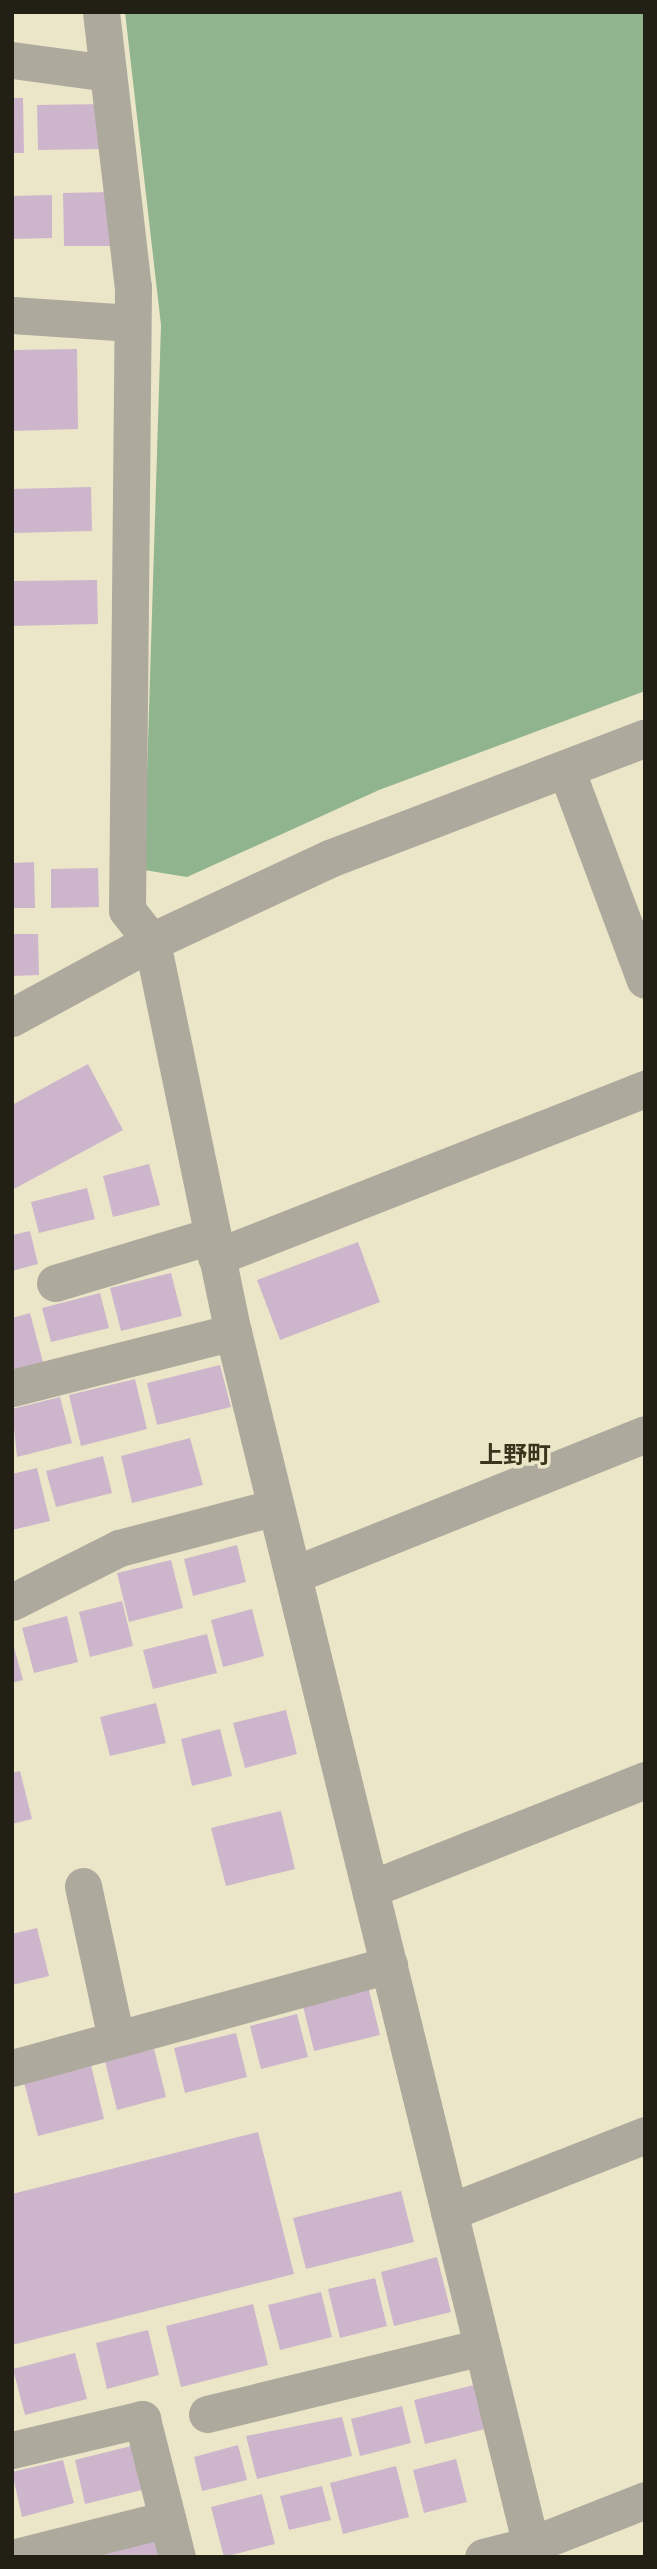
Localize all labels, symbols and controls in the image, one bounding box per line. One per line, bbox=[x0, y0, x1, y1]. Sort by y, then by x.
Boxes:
district label: 上野町 bbox=[479, 1442, 551, 1470]

